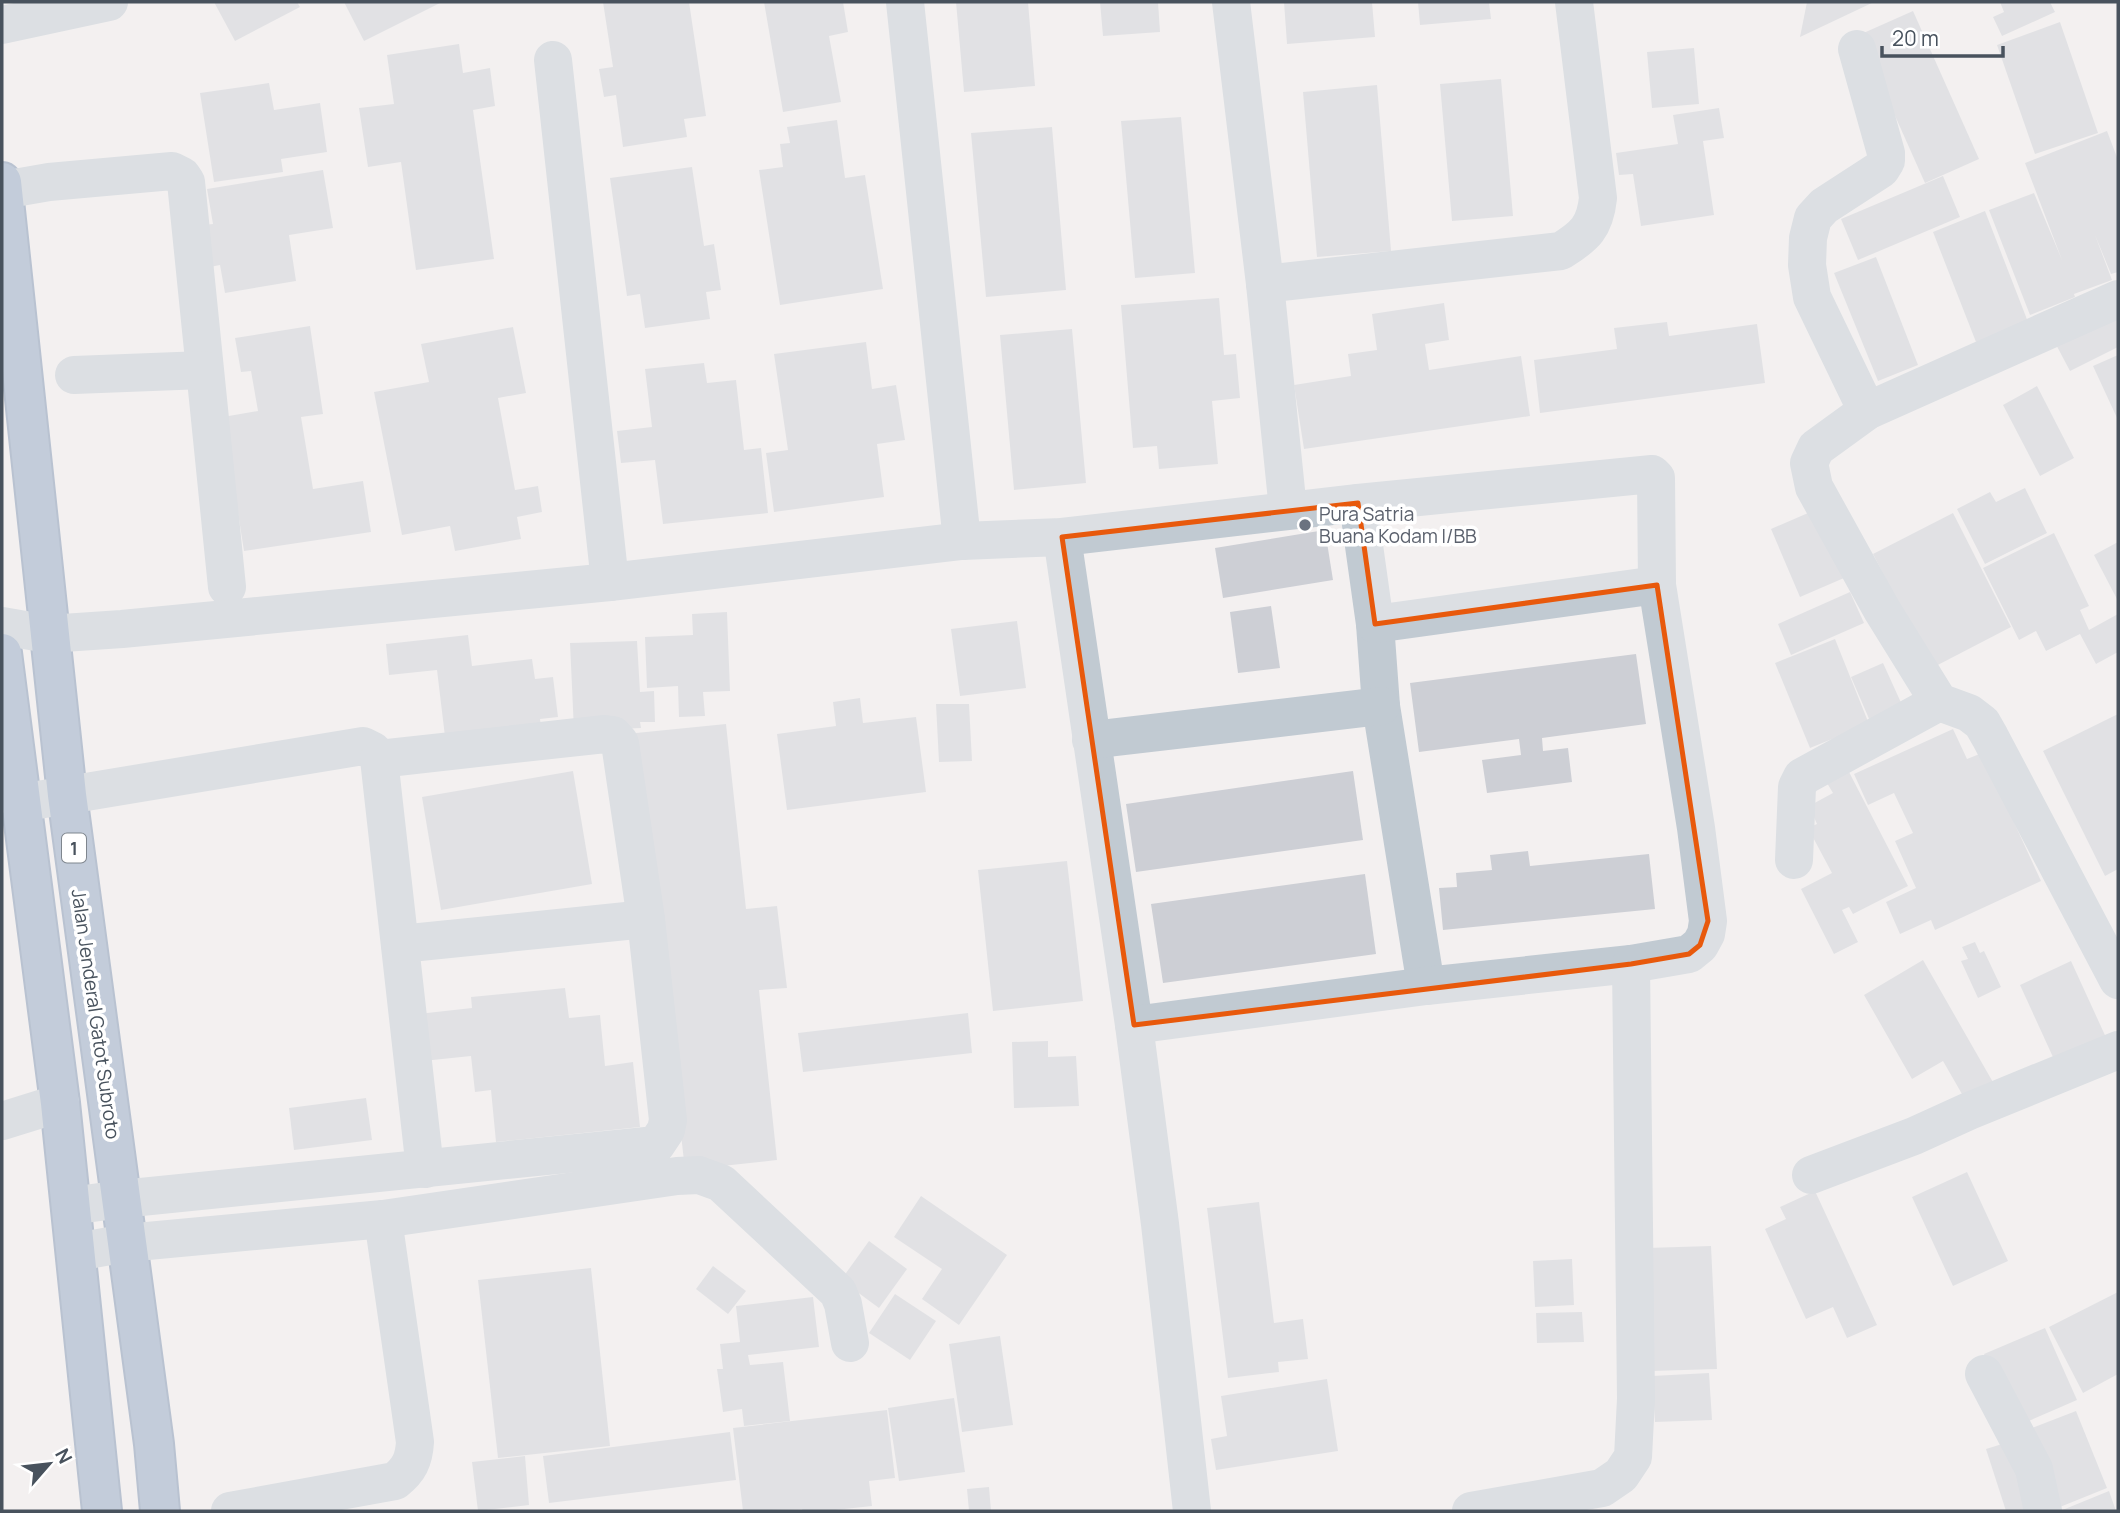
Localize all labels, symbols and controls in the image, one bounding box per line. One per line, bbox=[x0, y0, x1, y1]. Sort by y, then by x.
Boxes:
scale bar bbox=[1882, 14, 2003, 58]
text: 20 m bbox=[1892, 24, 1939, 52]
place label: Pura Satria Buana Kodam I/BB bbox=[1319, 501, 1477, 549]
marker: Pura Satria Buana Kodam I/BB bbox=[1297, 517, 1313, 533]
road number: 1 bbox=[62, 834, 86, 862]
street label: Jalan Jenderal Gatot Subroto bbox=[66, 887, 126, 1141]
north arrow bbox=[14, 1429, 84, 1499]
text: N bbox=[49, 1444, 79, 1468]

